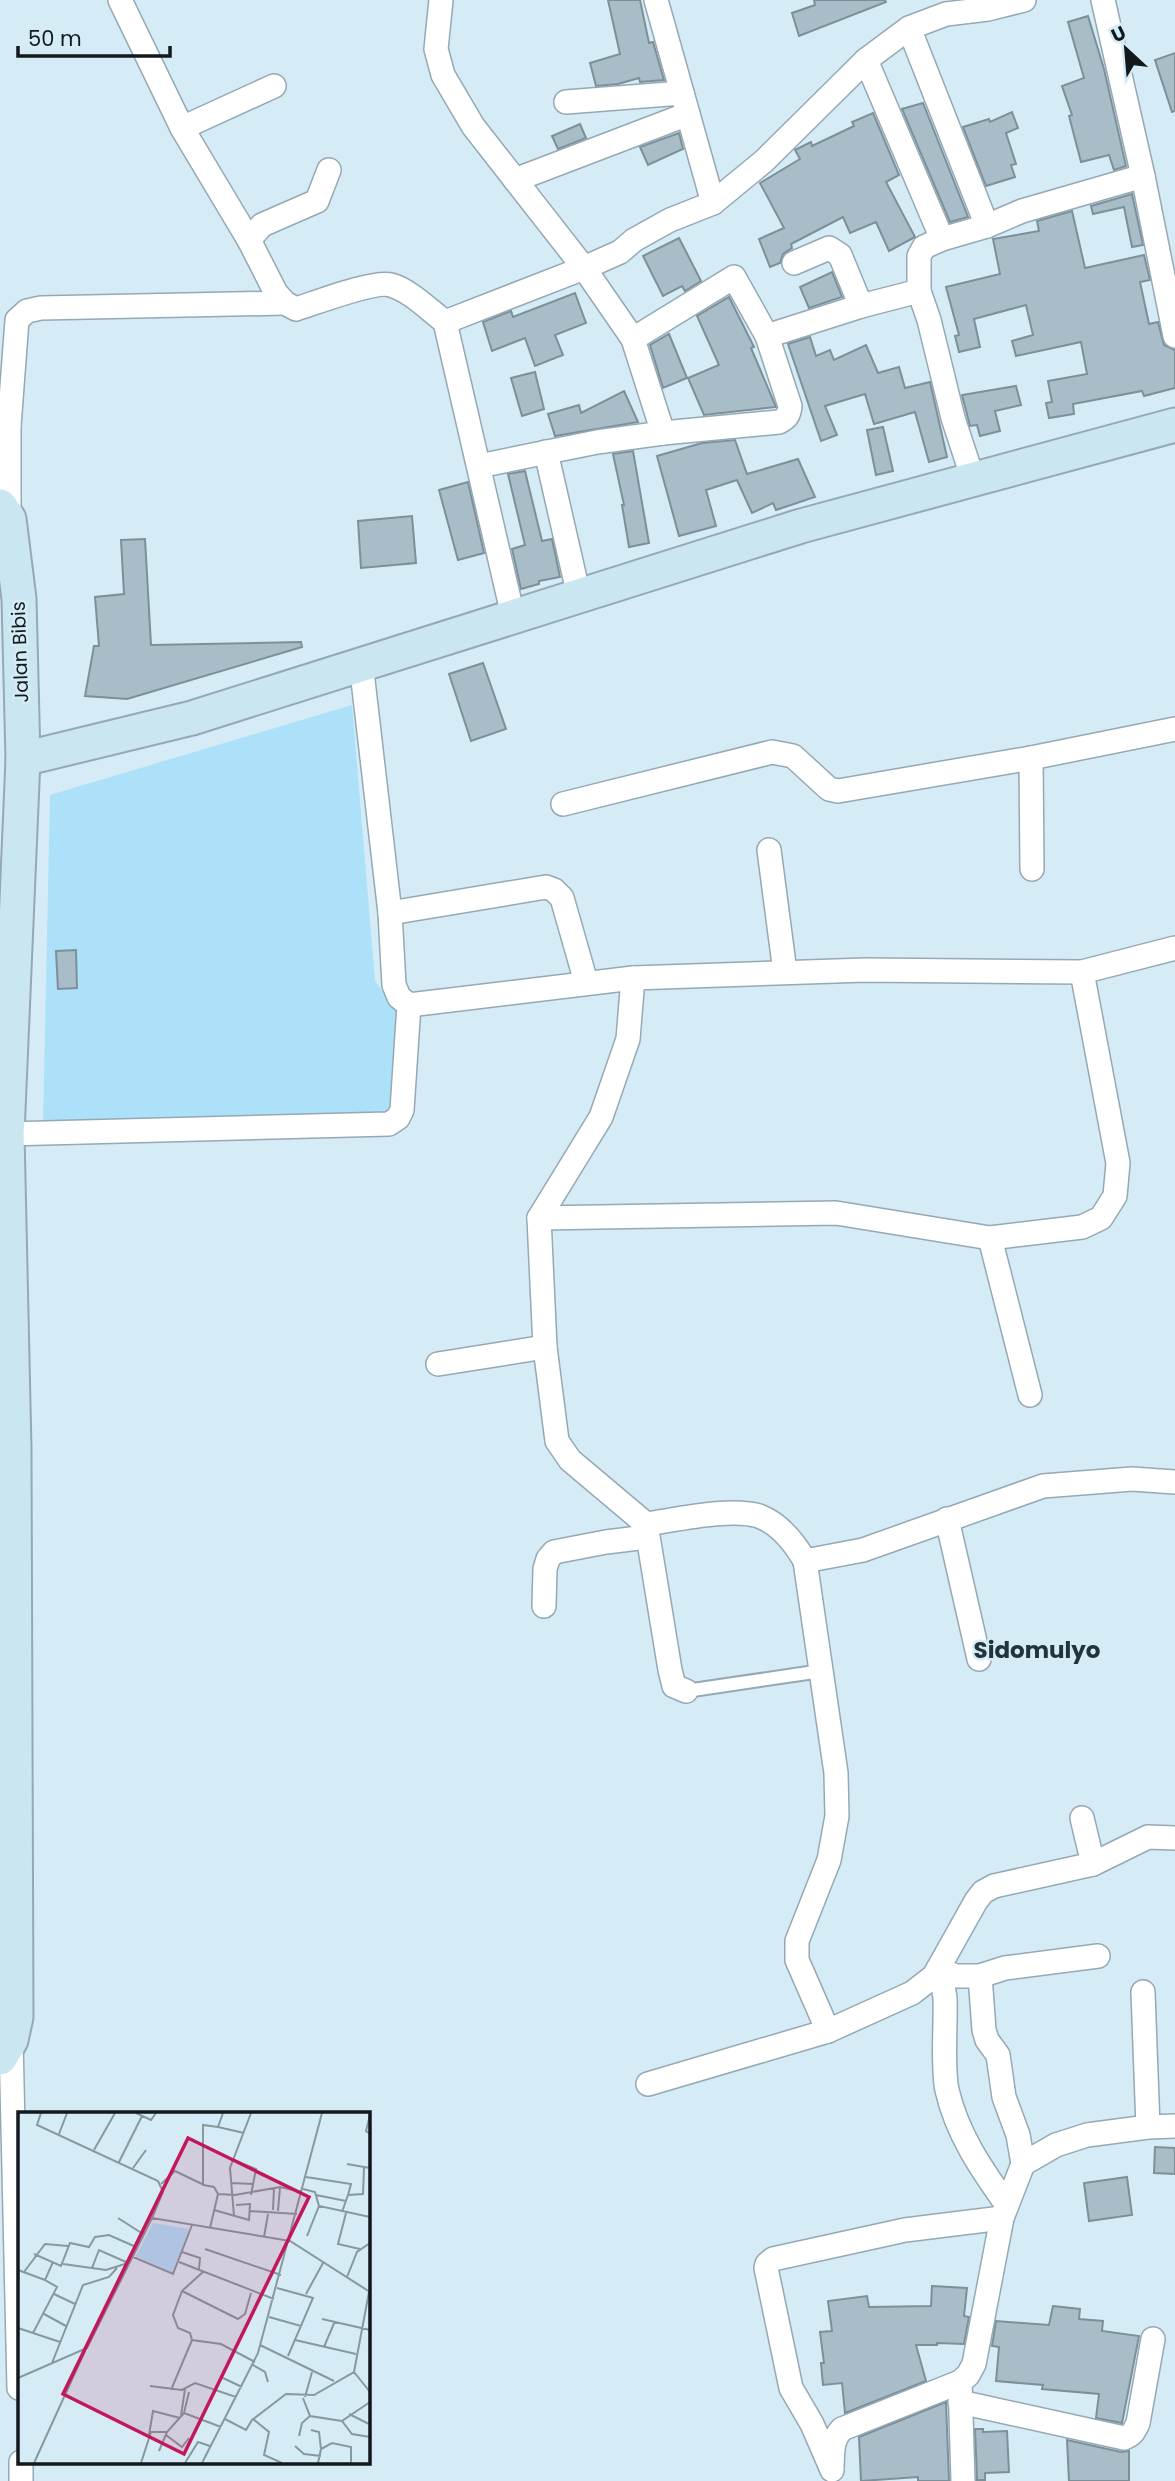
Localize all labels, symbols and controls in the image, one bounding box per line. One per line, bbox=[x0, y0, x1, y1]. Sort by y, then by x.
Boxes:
scale bar bbox=[18, 14, 170, 58]
north arrow bbox=[1091, 14, 1161, 84]
text: U bbox=[1107, 19, 1131, 49]
text: 50 m bbox=[28, 24, 82, 53]
street label: Jalan Bibis bbox=[5, 601, 35, 703]
district label: Sidomulyo bbox=[973, 1634, 1101, 1666]
inset map bbox=[18, 2112, 369, 2464]

